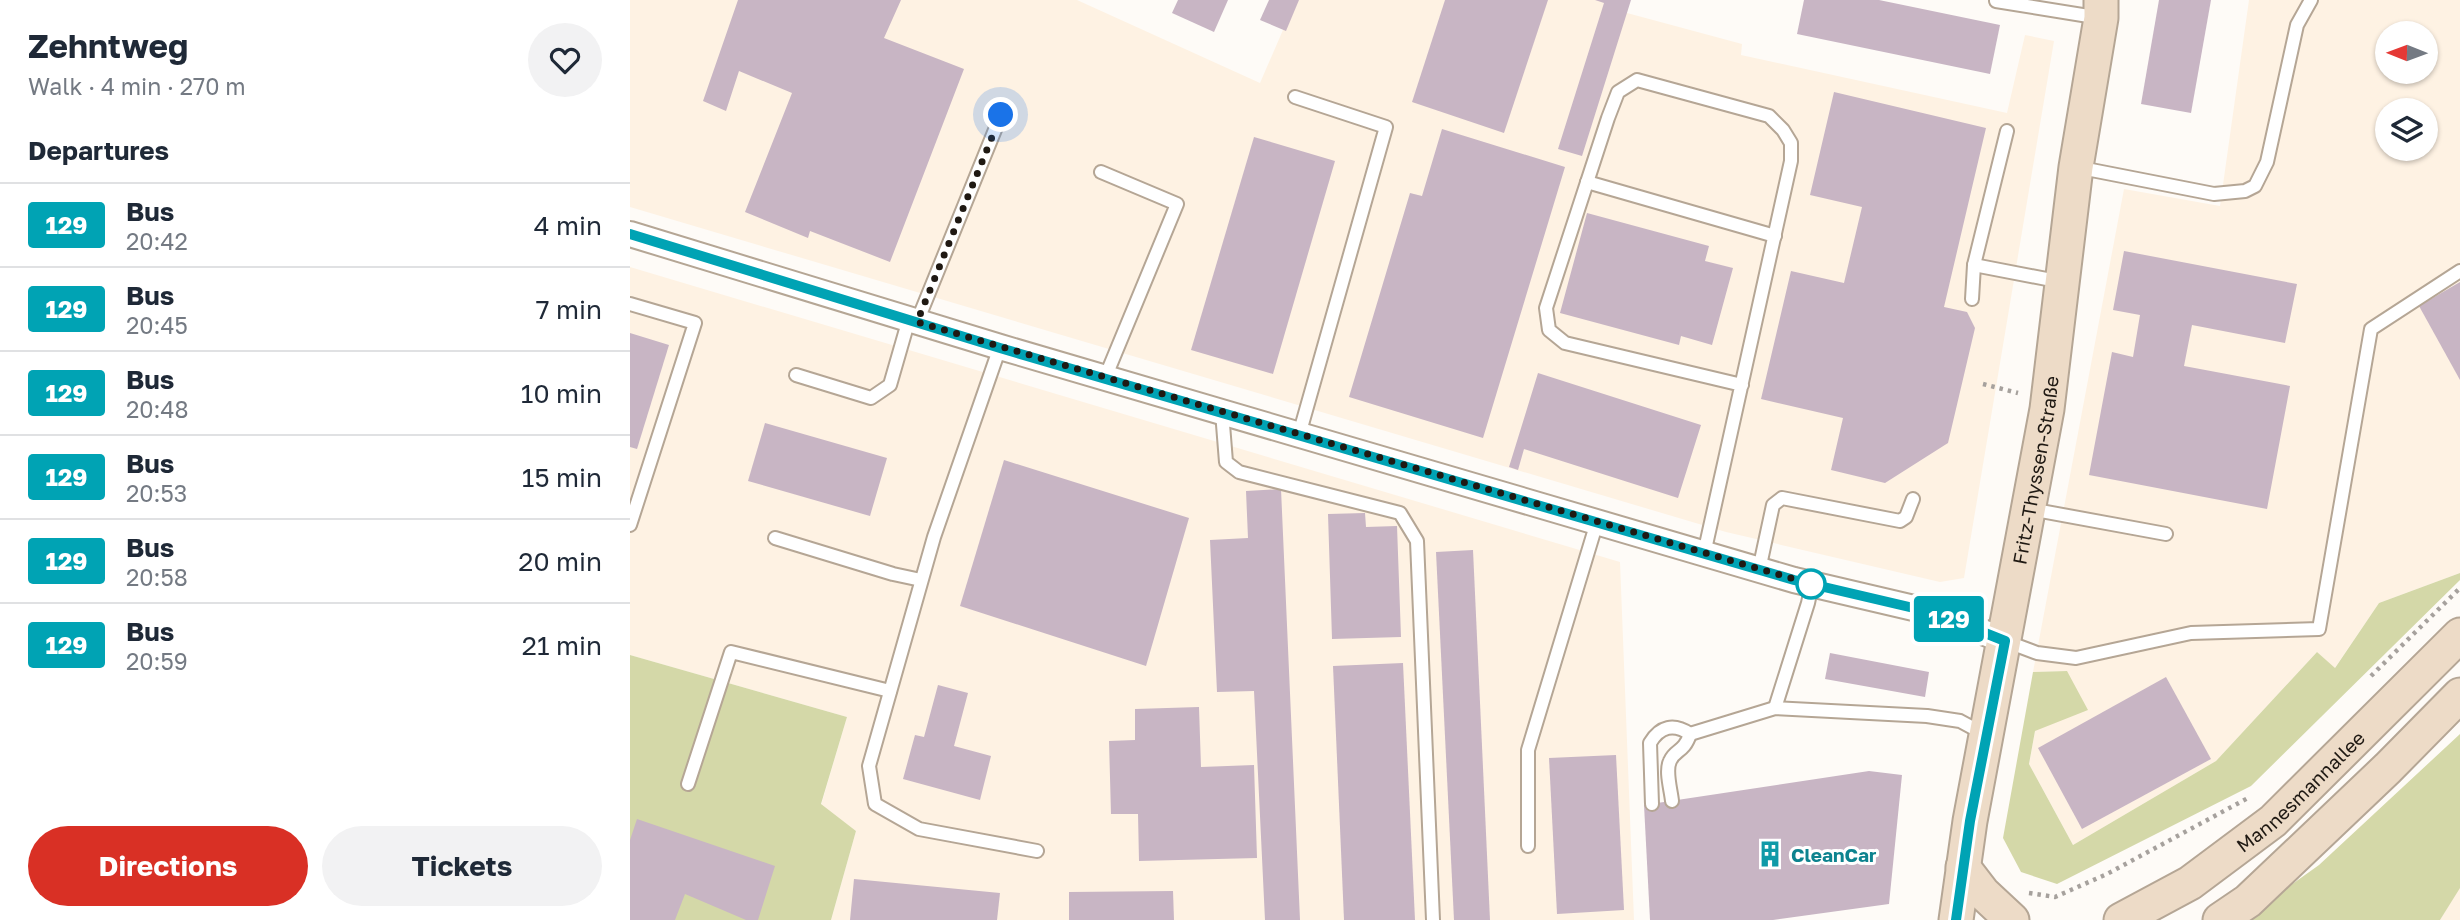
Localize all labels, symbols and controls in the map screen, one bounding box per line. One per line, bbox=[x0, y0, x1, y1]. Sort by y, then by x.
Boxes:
north arrow bbox=[2375, 21, 2438, 84]
map controls bbox=[2375, 21, 2438, 161]
button: heart bbox=[528, 23, 602, 97]
text: Zehntweg bbox=[28, 26, 188, 65]
text: Walk · 4 min · 270 m bbox=[28, 72, 246, 100]
your location bbox=[983, 97, 1018, 132]
button: layers bbox=[2375, 98, 2438, 161]
text: Departures bbox=[28, 135, 169, 166]
text: Bus bbox=[126, 196, 174, 227]
text: 129 bbox=[45, 210, 88, 239]
text: 4 min bbox=[534, 210, 602, 241]
text: 20:42 bbox=[126, 227, 188, 255]
text: Bus bbox=[126, 280, 174, 311]
text: 129 bbox=[45, 294, 88, 323]
text: 7 min bbox=[536, 294, 602, 325]
text: 20:45 bbox=[126, 311, 188, 339]
text: Bus bbox=[126, 364, 174, 395]
street label: Fritz-Thyssen-Straße bbox=[2007, 374, 2062, 566]
text: 129 bbox=[45, 378, 88, 407]
text: 10 min bbox=[521, 378, 602, 409]
text: 20:48 bbox=[126, 395, 189, 423]
text: Bus bbox=[126, 448, 174, 479]
text: 129 bbox=[45, 462, 88, 491]
text: 15 min bbox=[522, 462, 602, 493]
text: 20:53 bbox=[126, 479, 187, 507]
text: Bus bbox=[126, 532, 174, 563]
text: 129 bbox=[45, 546, 88, 575]
text: 20 min bbox=[518, 546, 602, 577]
text: 20:58 bbox=[126, 563, 188, 591]
unlabelled marker bbox=[1796, 569, 1826, 599]
line badge: 129 bbox=[1909, 596, 1989, 642]
text: 129 bbox=[1928, 604, 1970, 633]
text: Bus bbox=[126, 616, 174, 647]
text: 129 bbox=[45, 630, 88, 659]
text: 21 min bbox=[522, 630, 602, 661]
text: 20:59 bbox=[126, 647, 188, 675]
street label: Mannesmannallee bbox=[2231, 726, 2369, 856]
button: Directions bbox=[28, 826, 308, 906]
button: Tickets bbox=[322, 826, 602, 906]
building icon: CleanCar bbox=[1755, 839, 1785, 869]
place label: CleanCar bbox=[1791, 843, 1877, 866]

